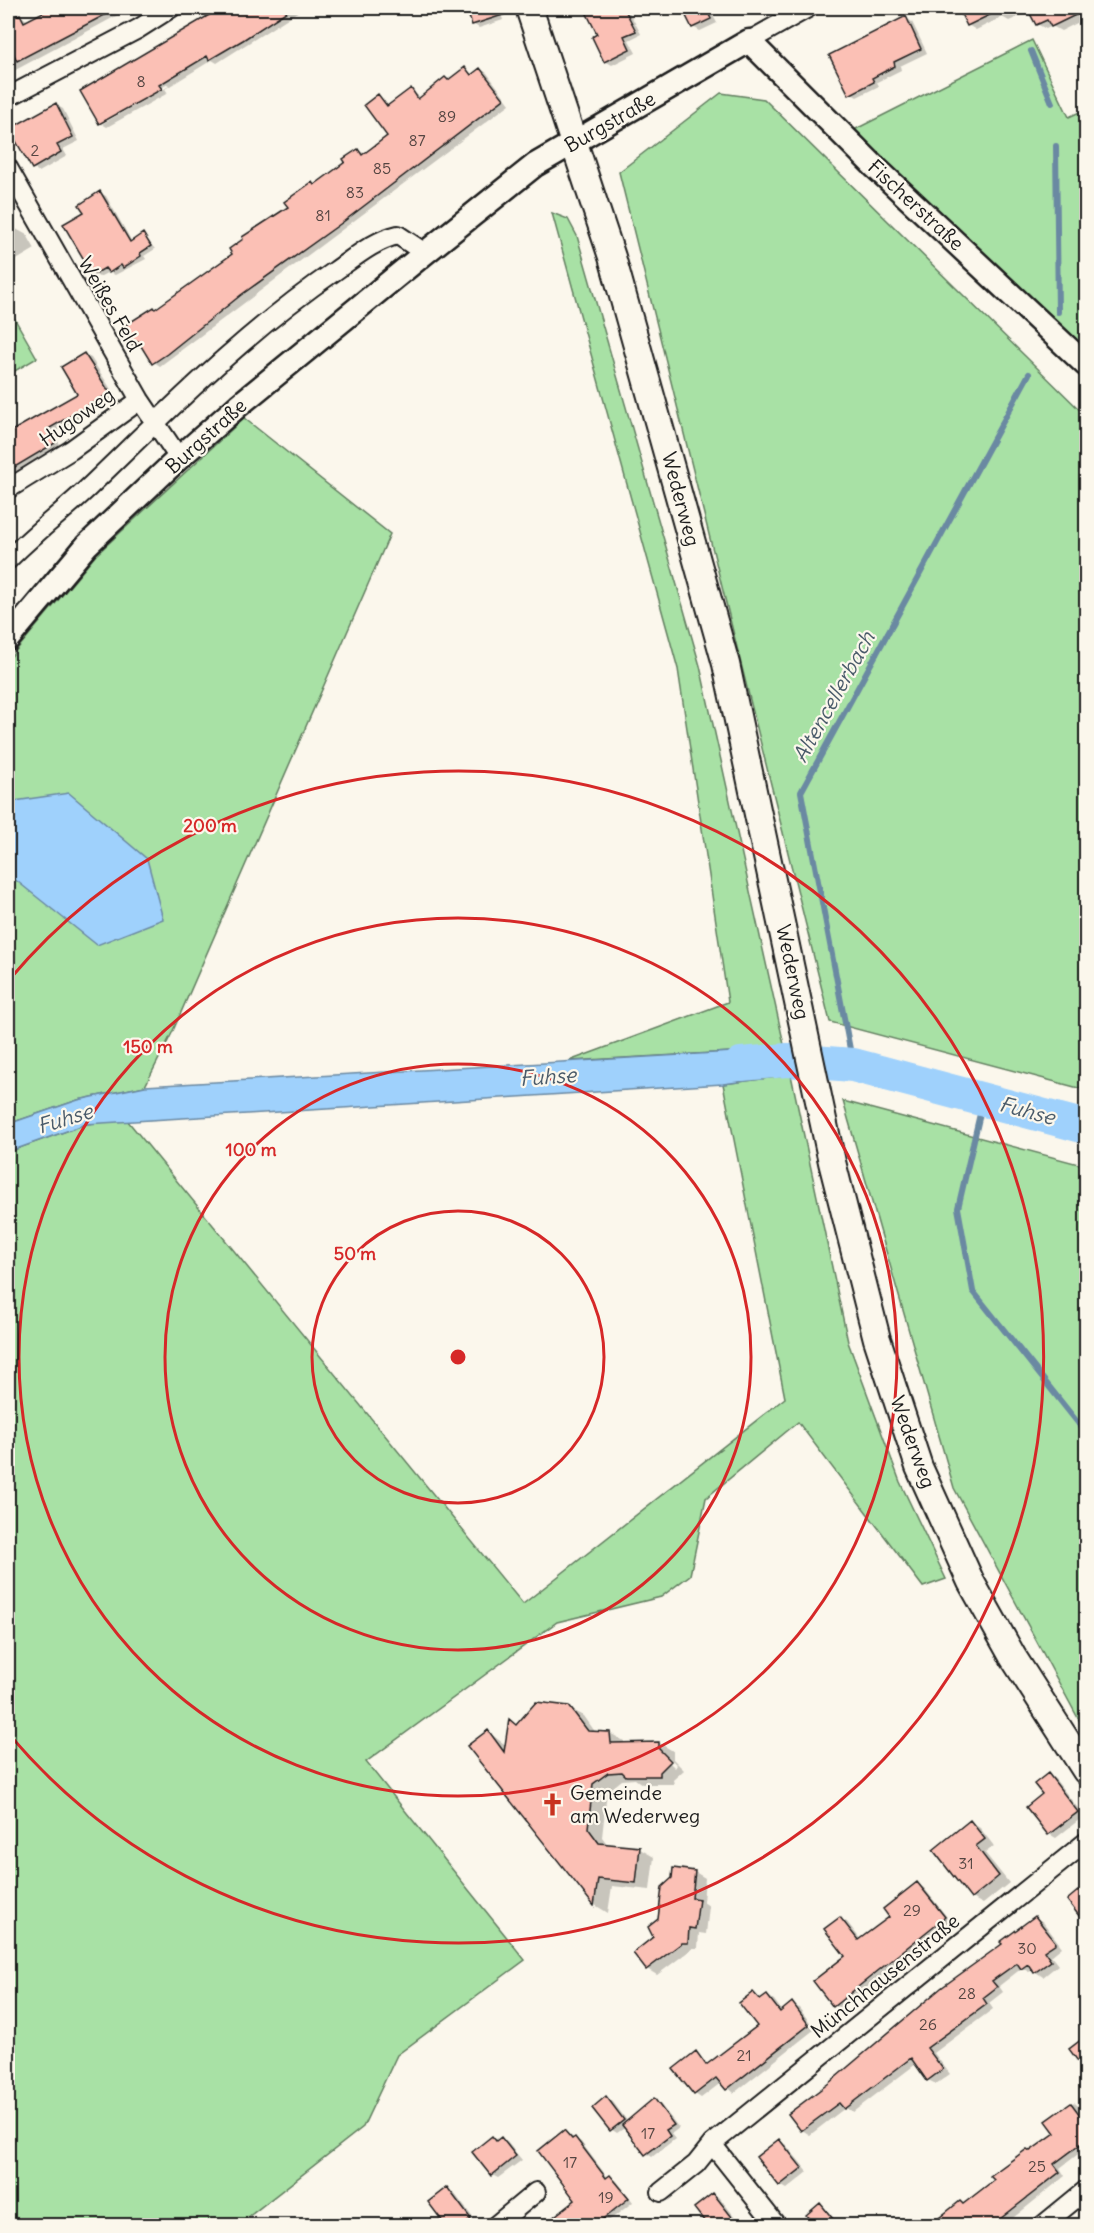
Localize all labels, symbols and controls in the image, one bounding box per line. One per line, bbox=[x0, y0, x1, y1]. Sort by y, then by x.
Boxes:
house number: 8 bbox=[136, 71, 146, 91]
street label: Burgstraße bbox=[560, 86, 660, 158]
house number: 89 bbox=[438, 106, 456, 126]
house number: 87 bbox=[408, 130, 426, 150]
house number: 2 bbox=[31, 140, 40, 160]
street label: Fischerstraße bbox=[863, 154, 970, 256]
house number: 85 bbox=[373, 158, 391, 178]
house number: 83 bbox=[346, 182, 364, 202]
house number: 81 bbox=[315, 205, 331, 225]
street label: Weißes Feld bbox=[73, 252, 148, 356]
street label: Hugoweg bbox=[34, 382, 119, 452]
street label: Burgstraße bbox=[160, 393, 251, 479]
street label: Wederweg bbox=[657, 449, 706, 549]
water label: Altencellerbach bbox=[786, 626, 881, 767]
text: 200 m bbox=[183, 814, 237, 837]
street label: Wederweg bbox=[771, 922, 816, 1022]
text: 150 m bbox=[123, 1035, 173, 1058]
water label: Fuhse bbox=[519, 1061, 579, 1092]
water label: Fuhse bbox=[996, 1090, 1059, 1131]
water label: Fuhse bbox=[34, 1097, 97, 1140]
text: 100 m bbox=[226, 1138, 277, 1161]
text: 50 m bbox=[334, 1242, 376, 1265]
centre of rings bbox=[448, 1347, 468, 1367]
street label: Wederweg bbox=[885, 1392, 942, 1491]
place label: Gemeinde am Wederweg bbox=[570, 1780, 700, 1828]
church icon: Gemeinde am Wederweg bbox=[539, 1792, 565, 1818]
house number: 31 bbox=[958, 1853, 974, 1873]
house number: 29 bbox=[903, 1900, 921, 1920]
street label: Münchhausenstraße bbox=[805, 1908, 964, 2043]
house number: 30 bbox=[1017, 1938, 1037, 1958]
house number: 28 bbox=[958, 1983, 976, 2003]
house number: 26 bbox=[919, 2014, 937, 2034]
house number: 21 bbox=[736, 2045, 752, 2065]
house number: 17 bbox=[641, 2123, 655, 2143]
house number: 17 bbox=[563, 2152, 577, 2172]
house number: 25 bbox=[1028, 2156, 1046, 2176]
house number: 19 bbox=[598, 2187, 614, 2207]

